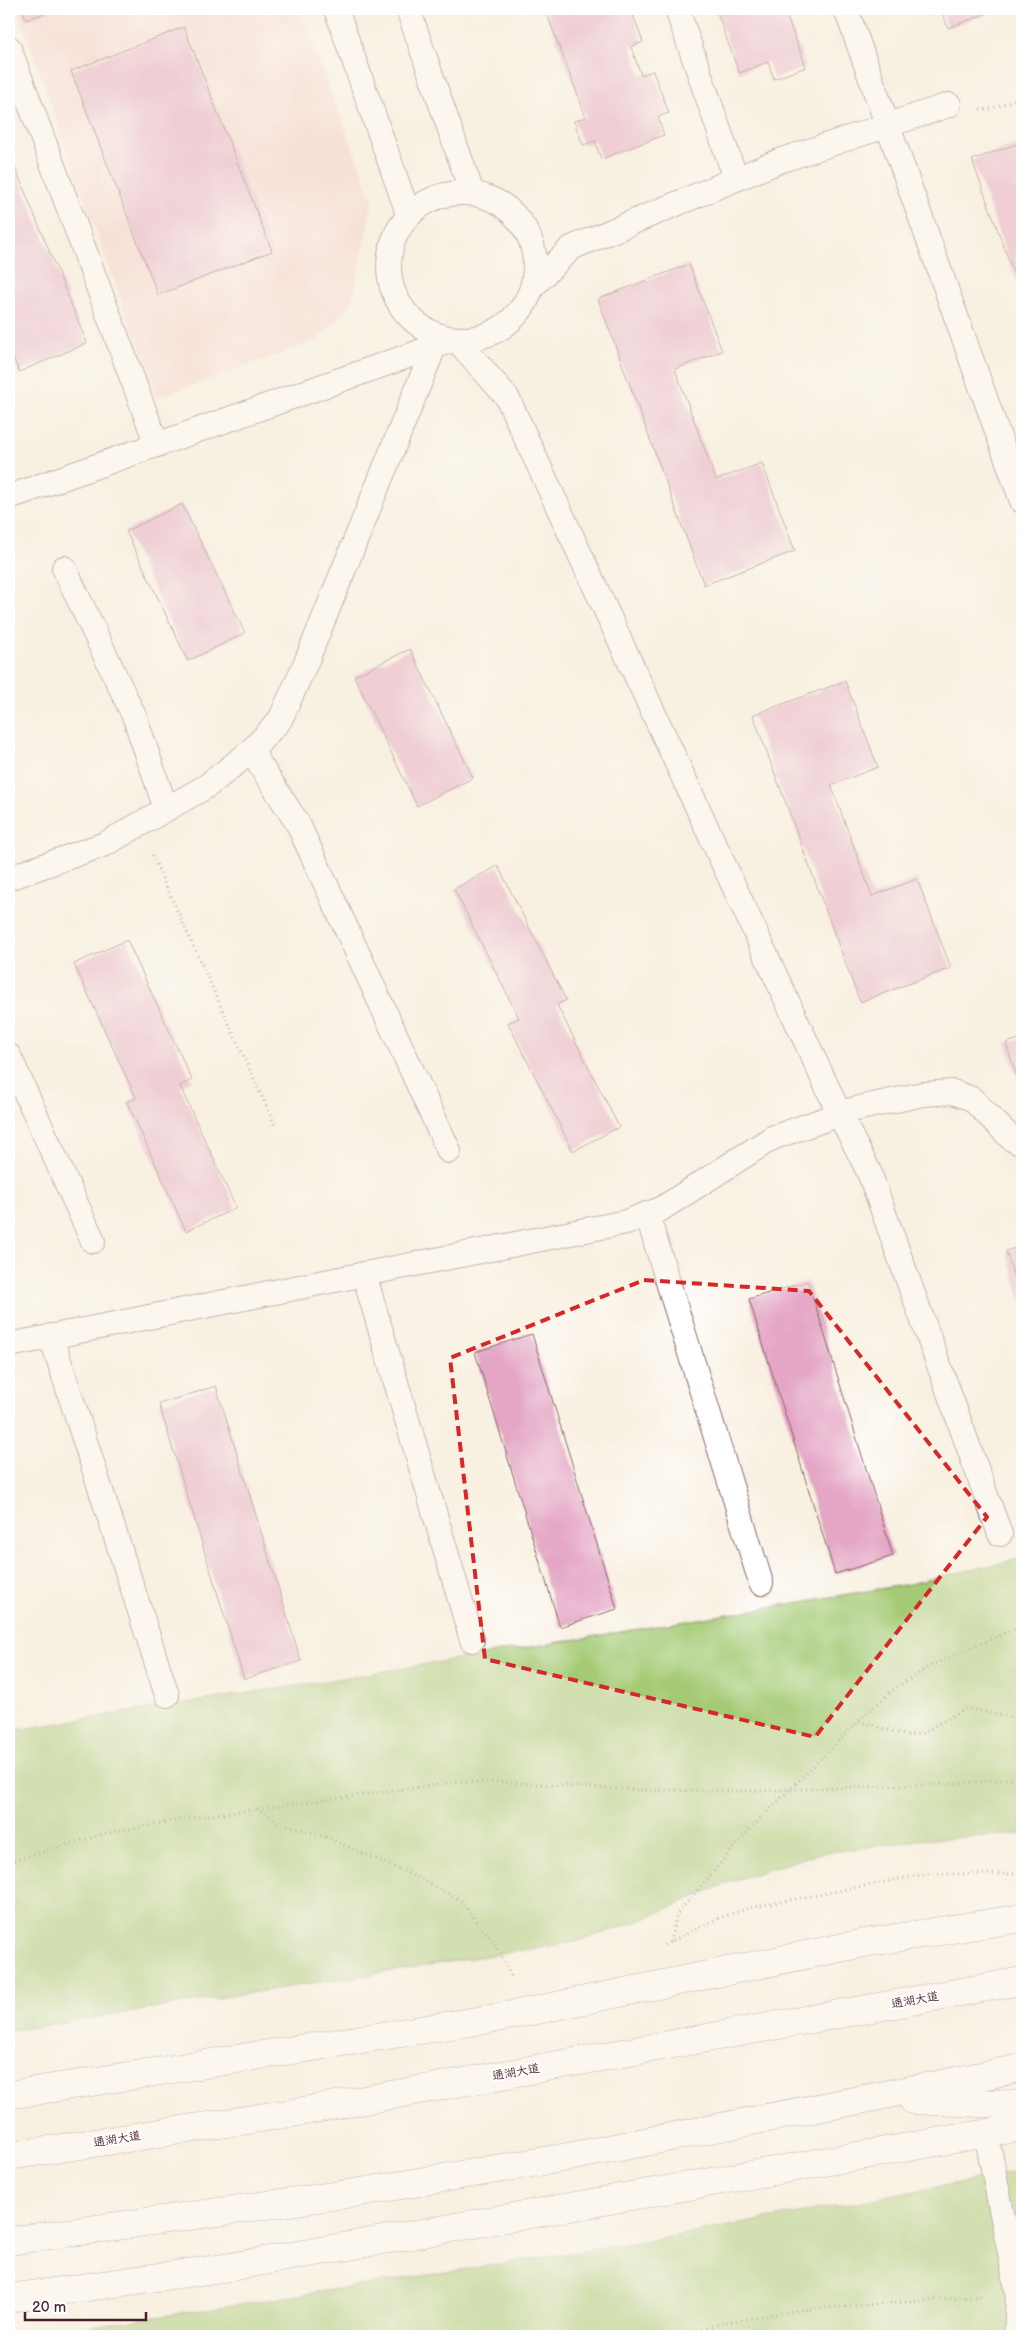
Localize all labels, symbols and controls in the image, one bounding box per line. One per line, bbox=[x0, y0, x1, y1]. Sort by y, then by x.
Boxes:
street label: 通湖大道 bbox=[890, 1989, 940, 2012]
street label: 通湖大道 bbox=[491, 2061, 541, 2084]
street label: 通湖大道 bbox=[92, 2128, 142, 2151]
scale bar bbox=[25, 2290, 146, 2322]
text: 20 m bbox=[32, 2298, 66, 2317]

